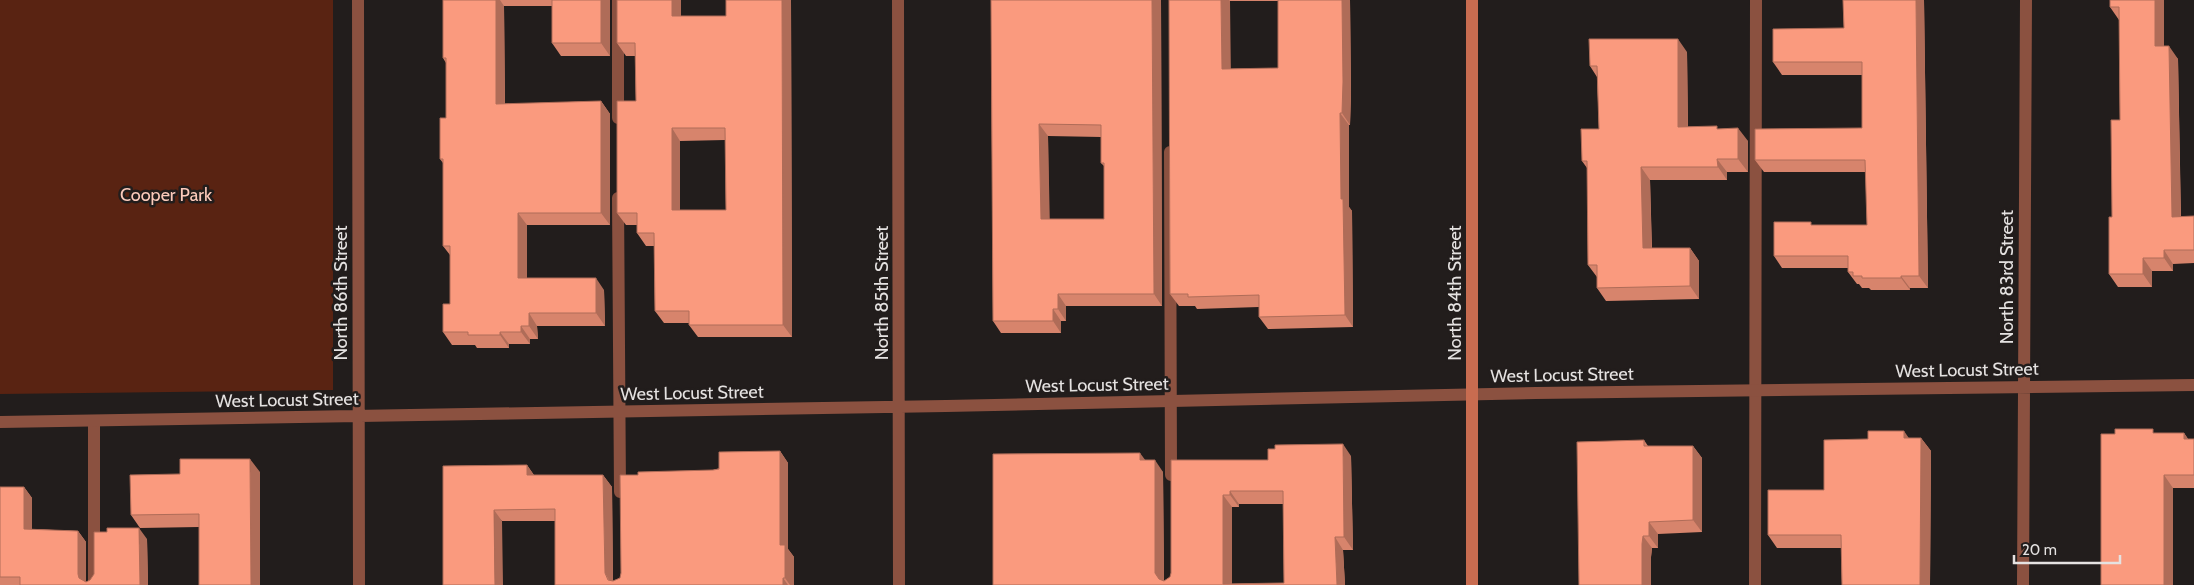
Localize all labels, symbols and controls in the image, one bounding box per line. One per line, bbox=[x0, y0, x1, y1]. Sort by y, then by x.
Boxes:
park label: Cooper Park bbox=[120, 184, 213, 206]
street label: North 83rd Street bbox=[1996, 210, 2018, 344]
street label: North 86th Street bbox=[330, 225, 352, 361]
street label: North 84th Street bbox=[1444, 225, 1466, 361]
street label: North 85th Street bbox=[871, 226, 893, 360]
street label: West Locust Street bbox=[1895, 358, 2039, 382]
street label: West Locust Street bbox=[1490, 363, 1634, 387]
street label: West Locust Street bbox=[1025, 373, 1169, 397]
street label: West Locust Street bbox=[620, 381, 764, 405]
street label: West Locust Street bbox=[215, 388, 359, 412]
scale bar bbox=[2014, 532, 2120, 564]
text: 20 m bbox=[2022, 541, 2057, 559]

